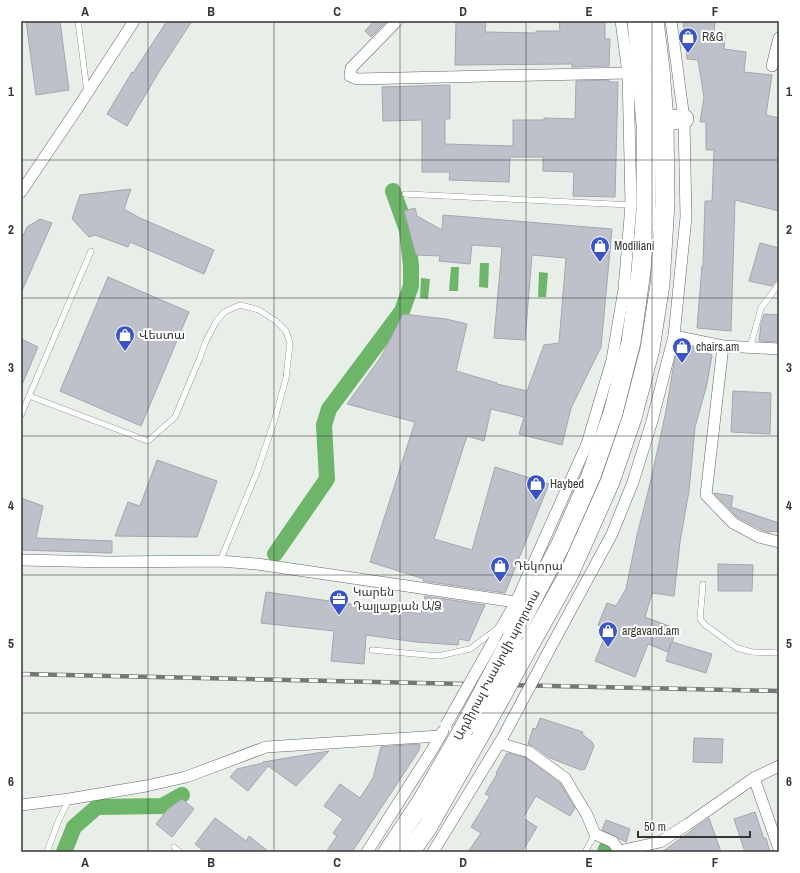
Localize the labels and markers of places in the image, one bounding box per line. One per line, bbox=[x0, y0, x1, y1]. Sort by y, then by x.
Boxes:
shop icon: R&G bbox=[677, 26, 699, 54]
place label: R&G bbox=[702, 29, 723, 45]
shop icon: Modiliani bbox=[589, 235, 611, 263]
place label: Modiliani bbox=[614, 238, 654, 254]
shop icon: Վեստա bbox=[114, 324, 136, 352]
place label: Վեստա bbox=[139, 327, 185, 343]
shop icon: chairs.am bbox=[671, 336, 693, 364]
place label: chairs.am bbox=[696, 339, 739, 355]
shop icon: Haybed bbox=[525, 473, 547, 501]
place label: Haybed bbox=[550, 476, 584, 492]
shop icon: Դեկորա bbox=[489, 555, 511, 583]
place label: Դեկորա bbox=[514, 558, 563, 574]
place label: Կարեն Դալլաքյան Ա/Ձ bbox=[353, 584, 442, 614]
office icon: Կարեն Դալլաքյան Ա/Ձ bbox=[328, 588, 350, 616]
shop icon: argavand.am bbox=[597, 620, 619, 648]
place label: argavand.am bbox=[622, 623, 679, 639]

